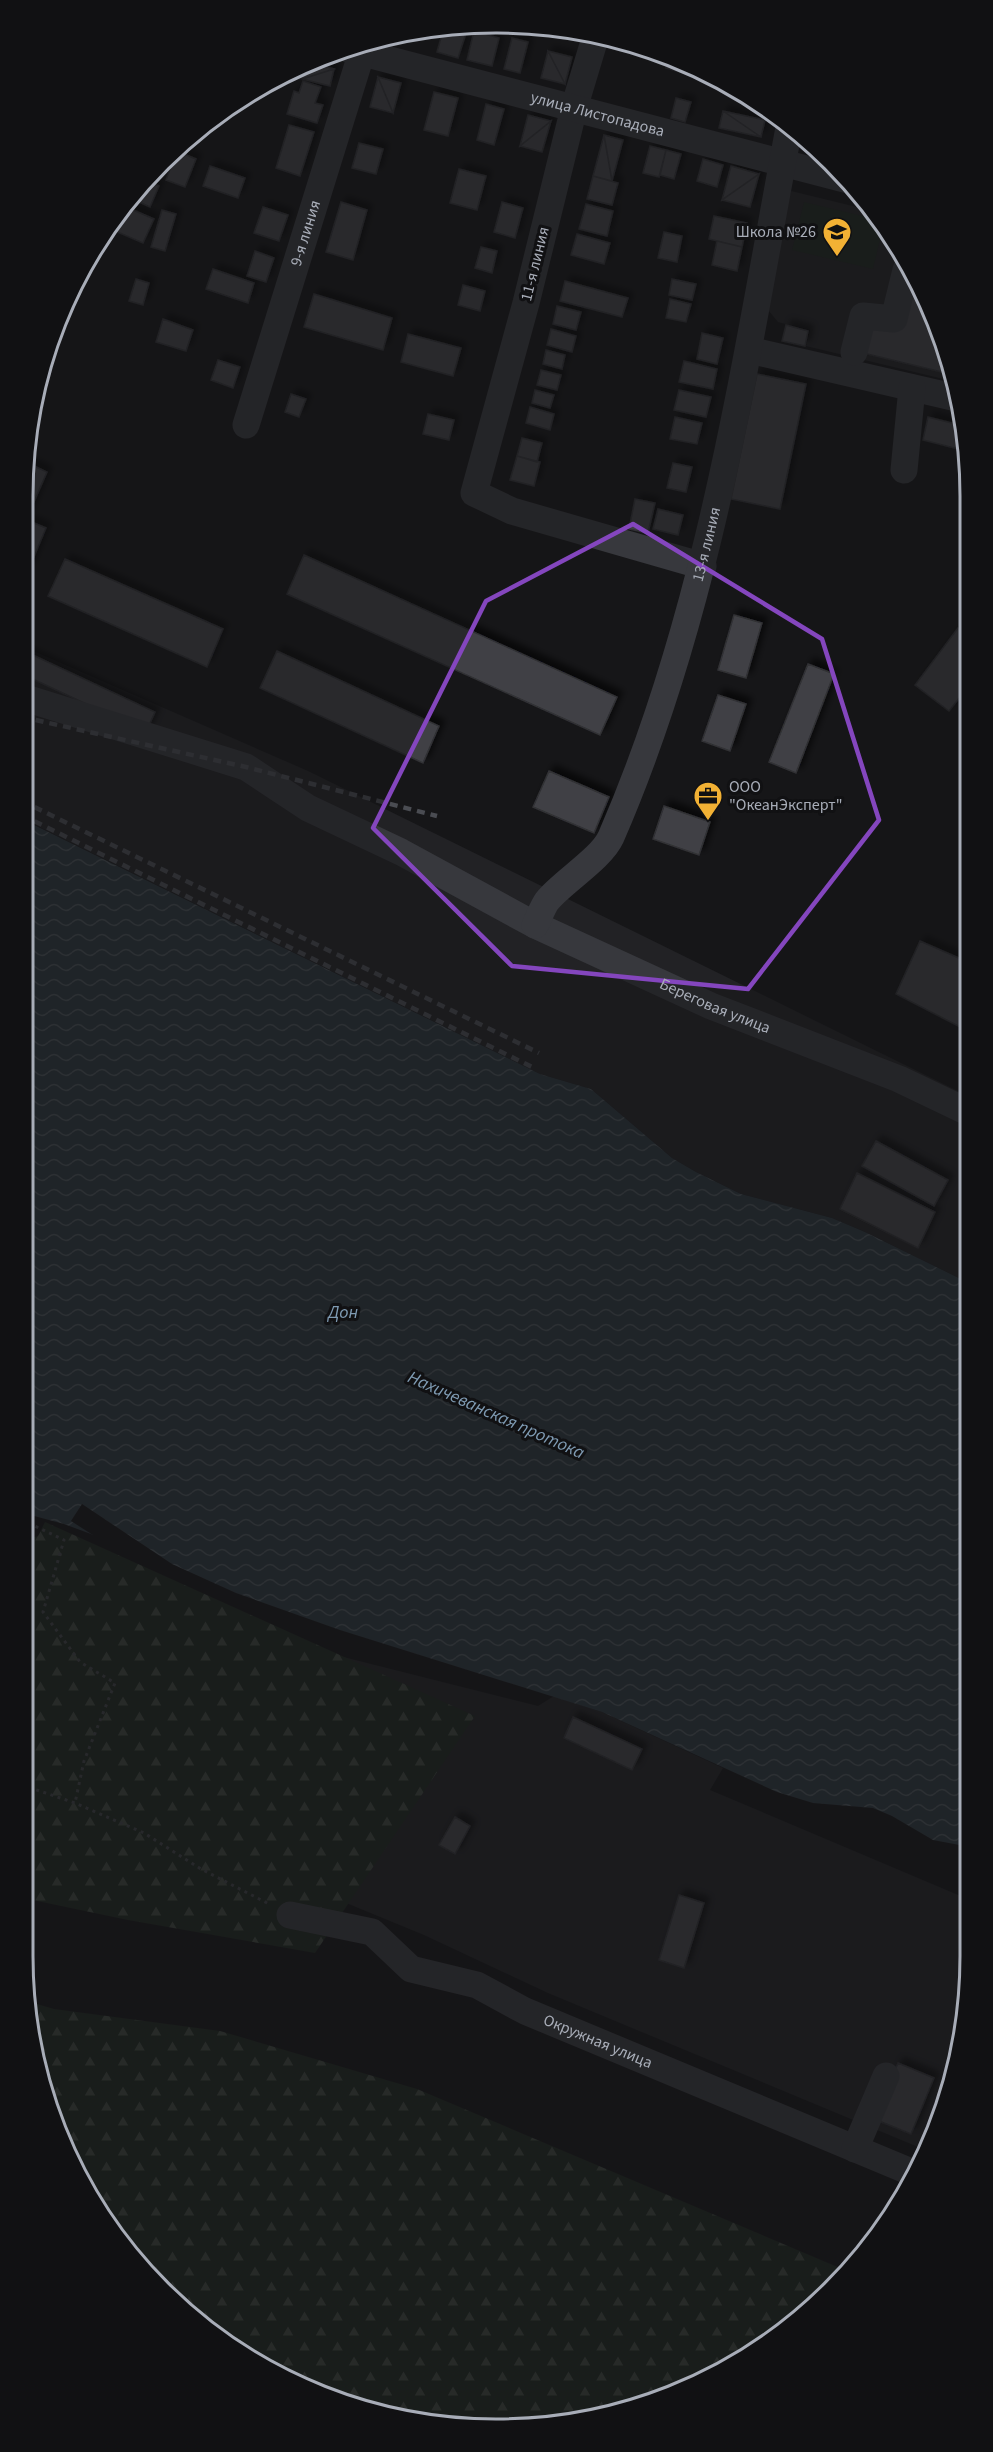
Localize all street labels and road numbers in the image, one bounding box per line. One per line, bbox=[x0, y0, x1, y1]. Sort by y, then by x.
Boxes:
street label: улица Листопадова bbox=[528, 86, 667, 142]
street label: 9-я линия bbox=[285, 197, 326, 269]
street label: 11-я линия bbox=[515, 224, 555, 304]
street label: 13-я линия bbox=[687, 505, 726, 584]
street label: Береговая улица bbox=[656, 973, 774, 1039]
street label: Окружная улица bbox=[540, 2009, 656, 2074]

